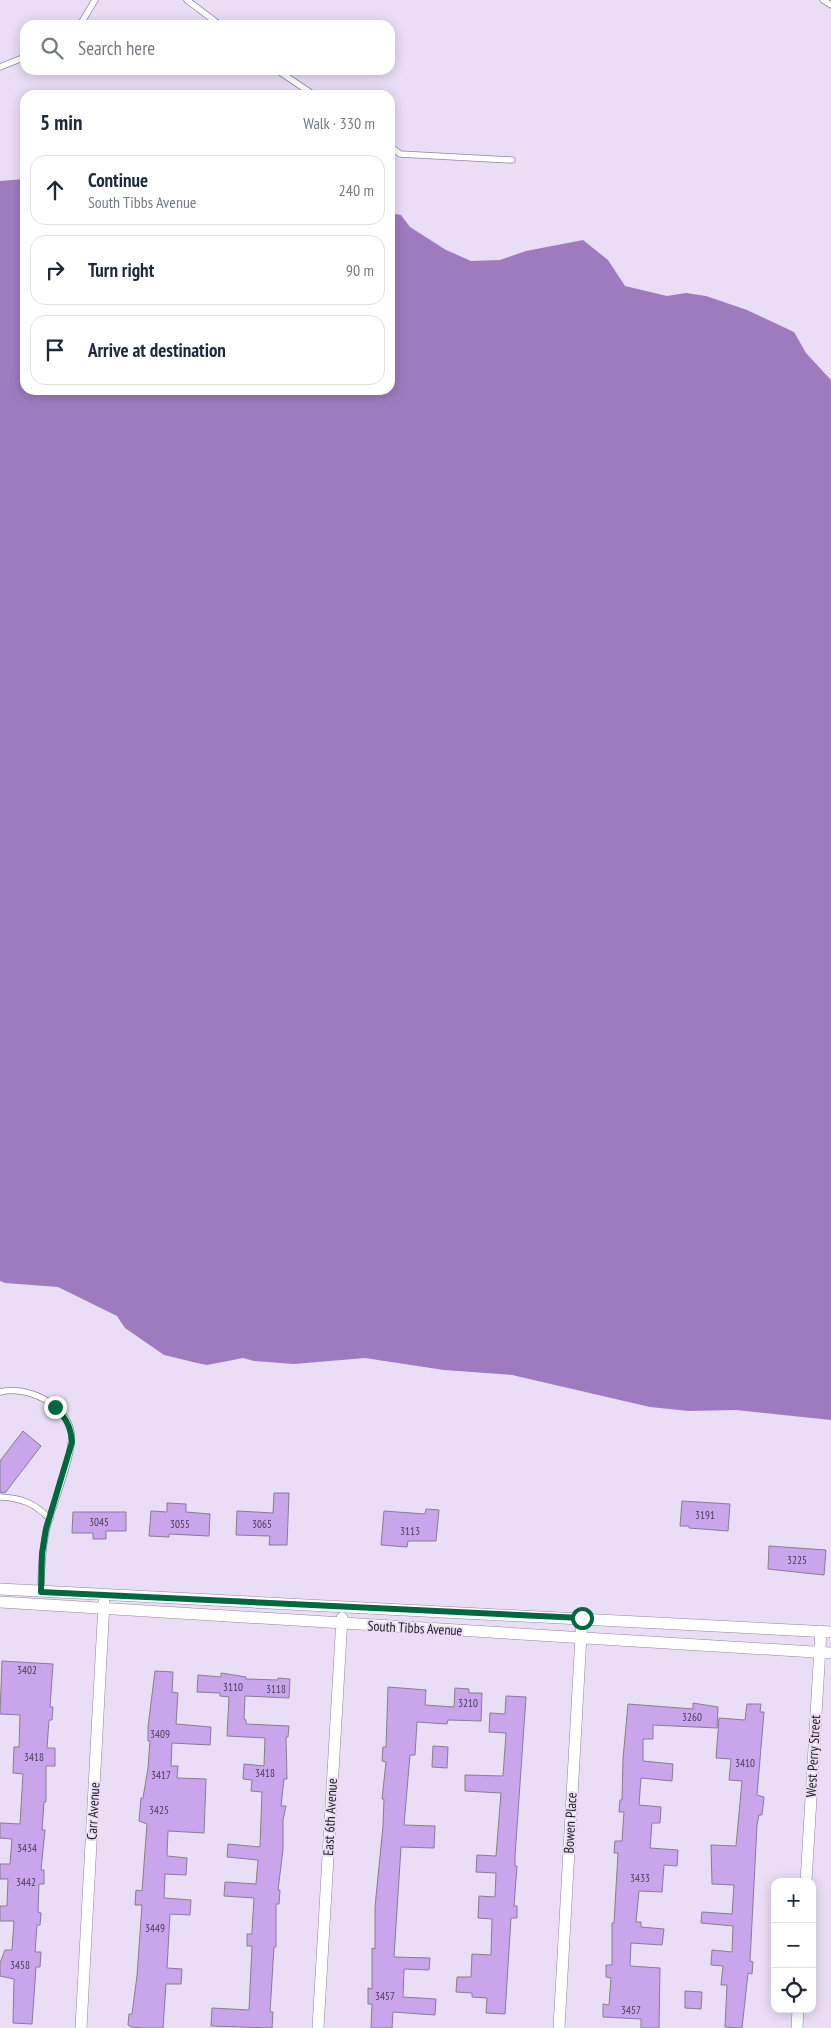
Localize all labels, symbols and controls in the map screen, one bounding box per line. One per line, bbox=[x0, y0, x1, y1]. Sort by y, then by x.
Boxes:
search box bbox=[20, 20, 395, 75]
icon: search bbox=[38, 34, 66, 62]
text: Search here bbox=[78, 36, 155, 60]
text: 5 min bbox=[40, 109, 82, 136]
text: Walk · 330 m bbox=[303, 113, 375, 133]
text: Continue bbox=[88, 168, 148, 192]
icon: ahead bbox=[41, 176, 69, 204]
text: 240 m bbox=[339, 180, 374, 200]
text: South Tibbs Avenue bbox=[88, 192, 196, 212]
icon: right bbox=[41, 256, 69, 284]
text: Turn right bbox=[88, 258, 154, 282]
text: 90 m bbox=[346, 260, 374, 280]
icon: arrive bbox=[41, 336, 69, 364]
text: Arrive at destination bbox=[88, 338, 226, 362]
route end bbox=[44, 1396, 67, 1419]
house number: 3191 bbox=[695, 1508, 715, 1522]
house number: 3045 bbox=[89, 1515, 109, 1529]
house number: 3055 bbox=[170, 1517, 190, 1531]
house number: 3065 bbox=[252, 1517, 272, 1531]
house number: 3113 bbox=[400, 1524, 420, 1538]
house number: 3225 bbox=[787, 1553, 807, 1567]
route start bbox=[571, 1607, 594, 1630]
street label: South Tibbs Avenue bbox=[367, 1617, 463, 1639]
house number: 3402 bbox=[17, 1663, 37, 1677]
house number: 3110 bbox=[223, 1680, 243, 1694]
house number: 3118 bbox=[266, 1682, 286, 1696]
house number: 3210 bbox=[458, 1696, 478, 1710]
house number: 3260 bbox=[682, 1710, 702, 1724]
street label: West Perry Street bbox=[802, 1714, 824, 1798]
house number: 3409 bbox=[150, 1727, 170, 1741]
house number: 3418 bbox=[24, 1750, 44, 1764]
house number: 3410 bbox=[735, 1756, 755, 1770]
house number: 3418 bbox=[255, 1766, 275, 1780]
house number: 3417 bbox=[151, 1768, 171, 1782]
street label: East 6th Avenue bbox=[319, 1778, 341, 1856]
street label: Carr Avenue bbox=[83, 1782, 104, 1840]
street label: Bowen Place bbox=[559, 1792, 581, 1854]
house number: 3425 bbox=[149, 1803, 169, 1817]
house number: 3434 bbox=[17, 1841, 37, 1855]
house number: 3433 bbox=[630, 1871, 650, 1885]
house number: 3442 bbox=[16, 1875, 36, 1889]
map controls bbox=[771, 1878, 816, 2013]
button: + bbox=[771, 1878, 816, 1923]
house number: 3449 bbox=[145, 1921, 165, 1935]
button: − bbox=[771, 1923, 816, 1968]
house number: 3458 bbox=[10, 1958, 30, 1972]
button: locate bbox=[771, 1968, 816, 2013]
house number: 3457 bbox=[375, 1989, 395, 2003]
house number: 3457 bbox=[621, 2003, 641, 2017]

